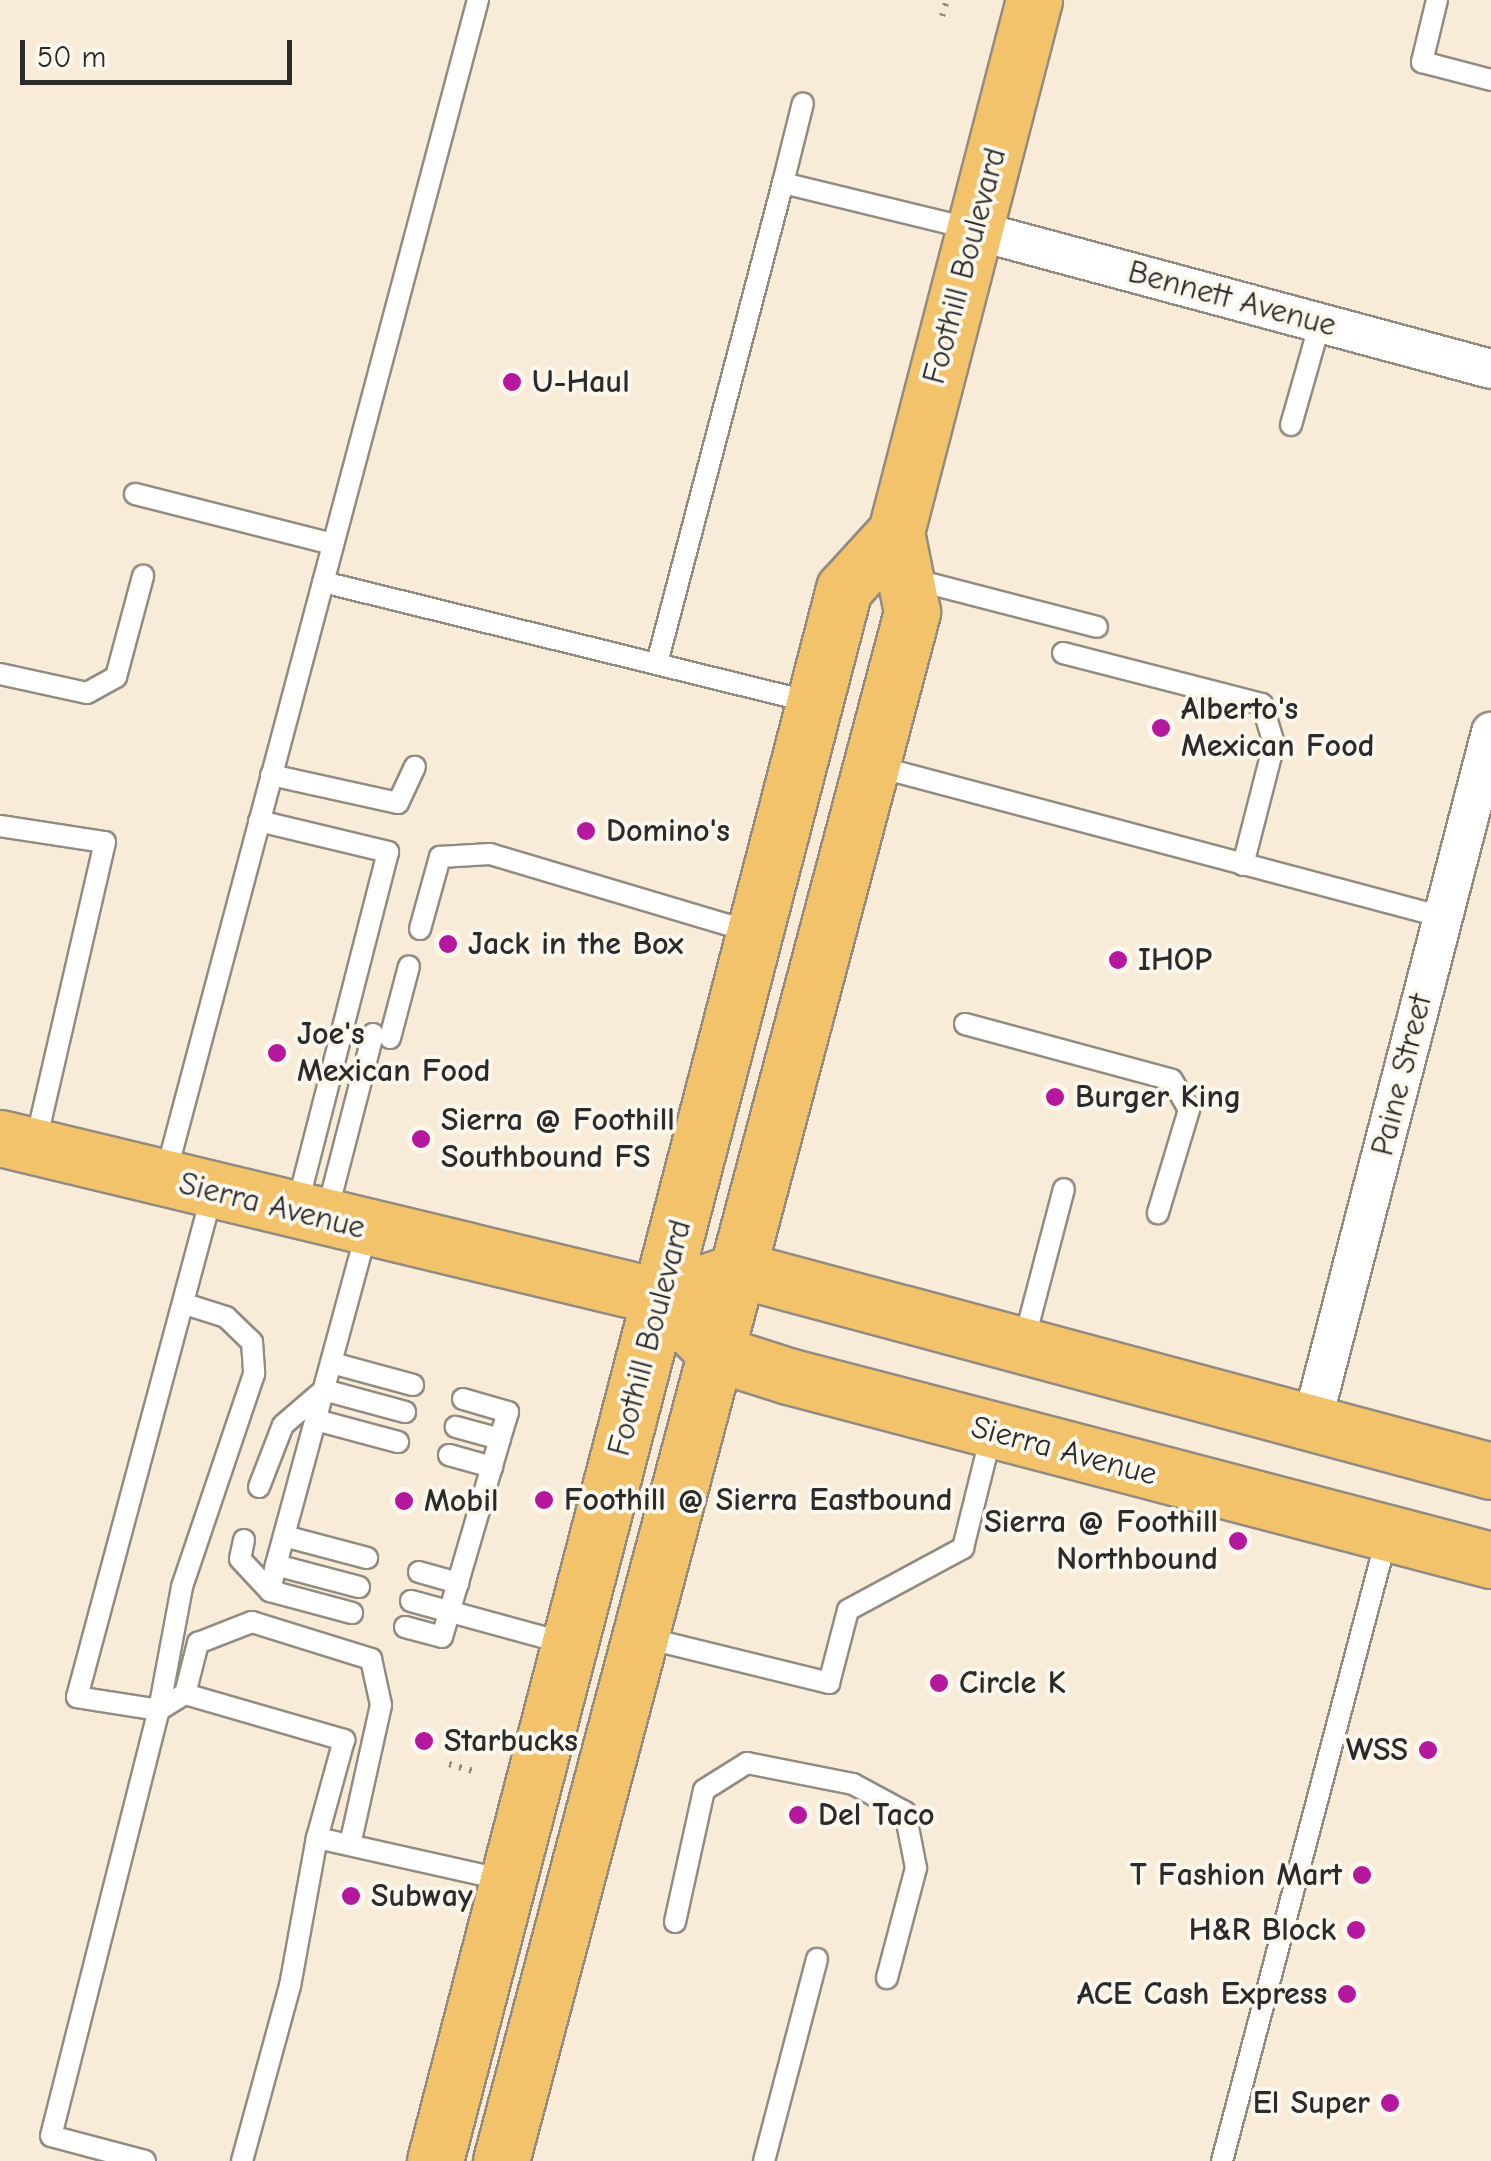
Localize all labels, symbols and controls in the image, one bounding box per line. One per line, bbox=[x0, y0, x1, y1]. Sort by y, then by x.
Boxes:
scale bar bbox=[25, 20, 298, 82]
text: 50 m bbox=[37, 40, 106, 75]
street label: Foothill Boulevard bbox=[915, 144, 1015, 388]
street label: Bennett Avenue bbox=[1124, 253, 1340, 345]
place label: U-Haul bbox=[532, 363, 630, 401]
marker: U-Haul bbox=[501, 371, 523, 393]
place label: Alberto's Mexican Food bbox=[1181, 691, 1374, 766]
marker: Alberto's Mexican Food bbox=[1150, 717, 1172, 739]
place label: Domino's bbox=[606, 812, 730, 850]
marker: Domino's bbox=[575, 820, 597, 842]
place label: Jack in the Box bbox=[468, 925, 683, 963]
marker: Jack in the Box bbox=[437, 933, 459, 955]
place label: IHOP bbox=[1138, 941, 1212, 979]
marker: IHOP bbox=[1107, 949, 1129, 971]
street label: Paine Street bbox=[1363, 990, 1441, 1160]
place label: Joe's Mexican Food bbox=[297, 1016, 490, 1091]
marker: Joe's Mexican Food bbox=[266, 1042, 288, 1064]
place label: Burger King bbox=[1075, 1078, 1241, 1116]
marker: Burger King bbox=[1044, 1086, 1066, 1108]
place label: Sierra @ Foothill Southbound FS bbox=[441, 1102, 675, 1177]
marker: Sierra @ Foothill Southbound FS bbox=[410, 1128, 432, 1150]
street label: Sierra Avenue bbox=[175, 1164, 369, 1248]
street label: Foothill Boulevard bbox=[600, 1216, 700, 1460]
street label: Sierra Avenue bbox=[967, 1408, 1161, 1494]
place label: Foothill @ Sierra Eastbound bbox=[564, 1481, 953, 1519]
place label: Mobil bbox=[424, 1482, 498, 1520]
marker: Foothill @ Sierra Eastbound bbox=[533, 1489, 555, 1511]
marker: Mobil bbox=[393, 1490, 415, 1512]
place label: Sierra @ Foothill Northbound bbox=[984, 1504, 1218, 1579]
marker: Sierra @ Foothill Northbound bbox=[1227, 1530, 1249, 1552]
place label: Circle K bbox=[959, 1664, 1066, 1702]
marker: Circle K bbox=[928, 1672, 950, 1694]
place label: Starbucks bbox=[444, 1722, 578, 1760]
marker: Starbucks bbox=[413, 1730, 435, 1752]
place label: WSS bbox=[1346, 1731, 1408, 1769]
marker: WSS bbox=[1417, 1739, 1439, 1761]
place label: Del Taco bbox=[818, 1796, 935, 1834]
marker: Del Taco bbox=[787, 1804, 809, 1826]
place label: T Fashion Mart bbox=[1130, 1856, 1342, 1894]
marker: T Fashion Mart bbox=[1351, 1864, 1373, 1886]
place label: Subway bbox=[371, 1877, 473, 1915]
marker: Subway bbox=[340, 1885, 362, 1907]
place label: H&R Block bbox=[1189, 1911, 1336, 1949]
marker: H&R Block bbox=[1345, 1919, 1367, 1941]
place label: ACE Cash Express bbox=[1077, 1975, 1327, 2013]
marker: ACE Cash Express bbox=[1336, 1983, 1358, 2005]
place label: El Super bbox=[1253, 2084, 1370, 2122]
marker: El Super bbox=[1379, 2092, 1401, 2114]

